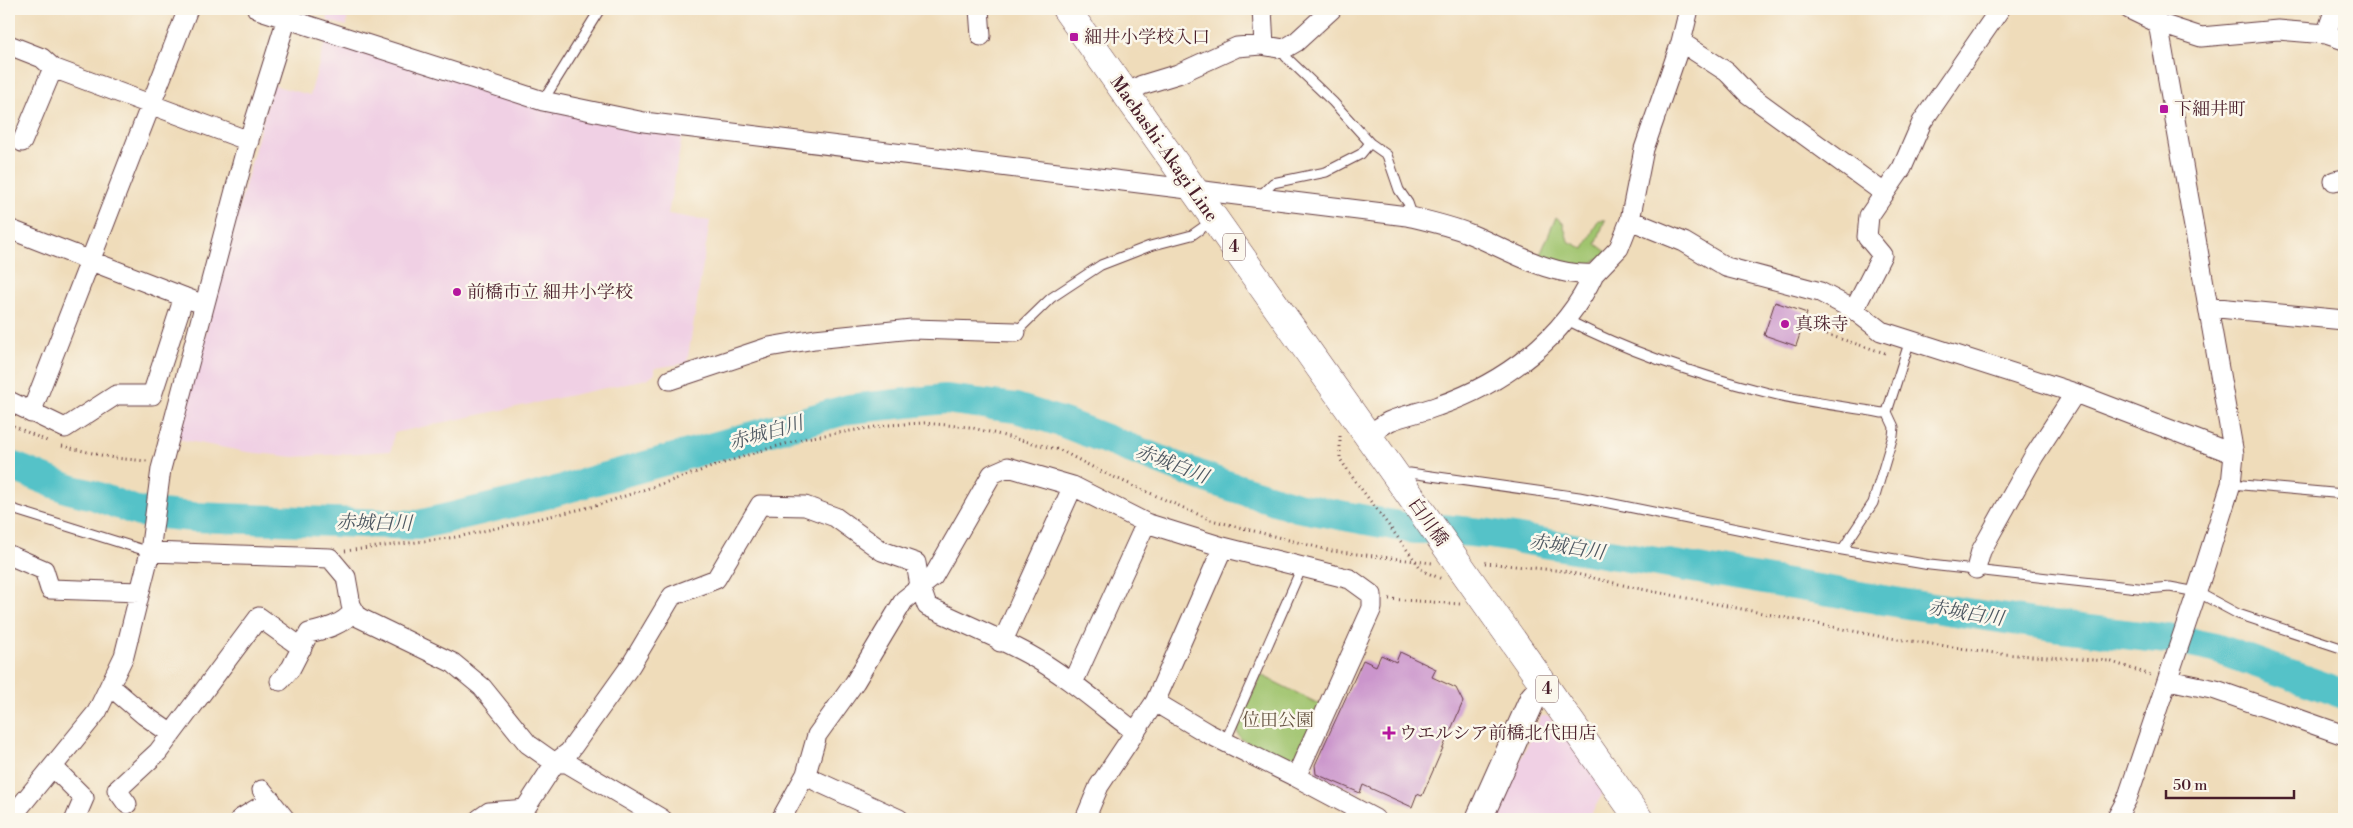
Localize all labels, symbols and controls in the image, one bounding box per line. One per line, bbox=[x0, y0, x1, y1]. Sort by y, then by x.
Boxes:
place label: 細井小学校入口 bbox=[1084, 26, 1210, 49]
marker: 細井小学校入口 bbox=[1068, 31, 1080, 43]
street label: Maebashi-Akagi Line bbox=[1105, 72, 1223, 226]
place label: 下細井町 bbox=[2174, 98, 2246, 121]
marker: 下細井町 bbox=[2158, 103, 2170, 115]
road number: 4 bbox=[1223, 233, 1245, 260]
place label: 前橋市立 細井小学校 bbox=[467, 281, 633, 304]
marker: 前橋市立 細井小学校 bbox=[451, 286, 463, 298]
place label: 真珠寺 bbox=[1795, 313, 1849, 336]
marker: 真珠寺 bbox=[1779, 318, 1791, 330]
water label: 赤城白川 bbox=[726, 410, 808, 455]
water label: 赤城白川 bbox=[1132, 439, 1214, 490]
street label: 白川橋 bbox=[1403, 493, 1453, 551]
water label: 赤城白川 bbox=[336, 510, 414, 536]
water label: 赤城白川 bbox=[1528, 529, 1608, 565]
water label: 赤城白川 bbox=[1927, 595, 2007, 631]
road number: 4 bbox=[1536, 676, 1558, 702]
park label: 位田公園 bbox=[1242, 709, 1314, 732]
place label: ウエルシア前橋北代田店 bbox=[1399, 722, 1597, 745]
marker: ウエルシア前橋北代田店 bbox=[1383, 727, 1395, 739]
scale bar bbox=[2166, 768, 2293, 800]
text: 50 m bbox=[2173, 776, 2207, 795]

